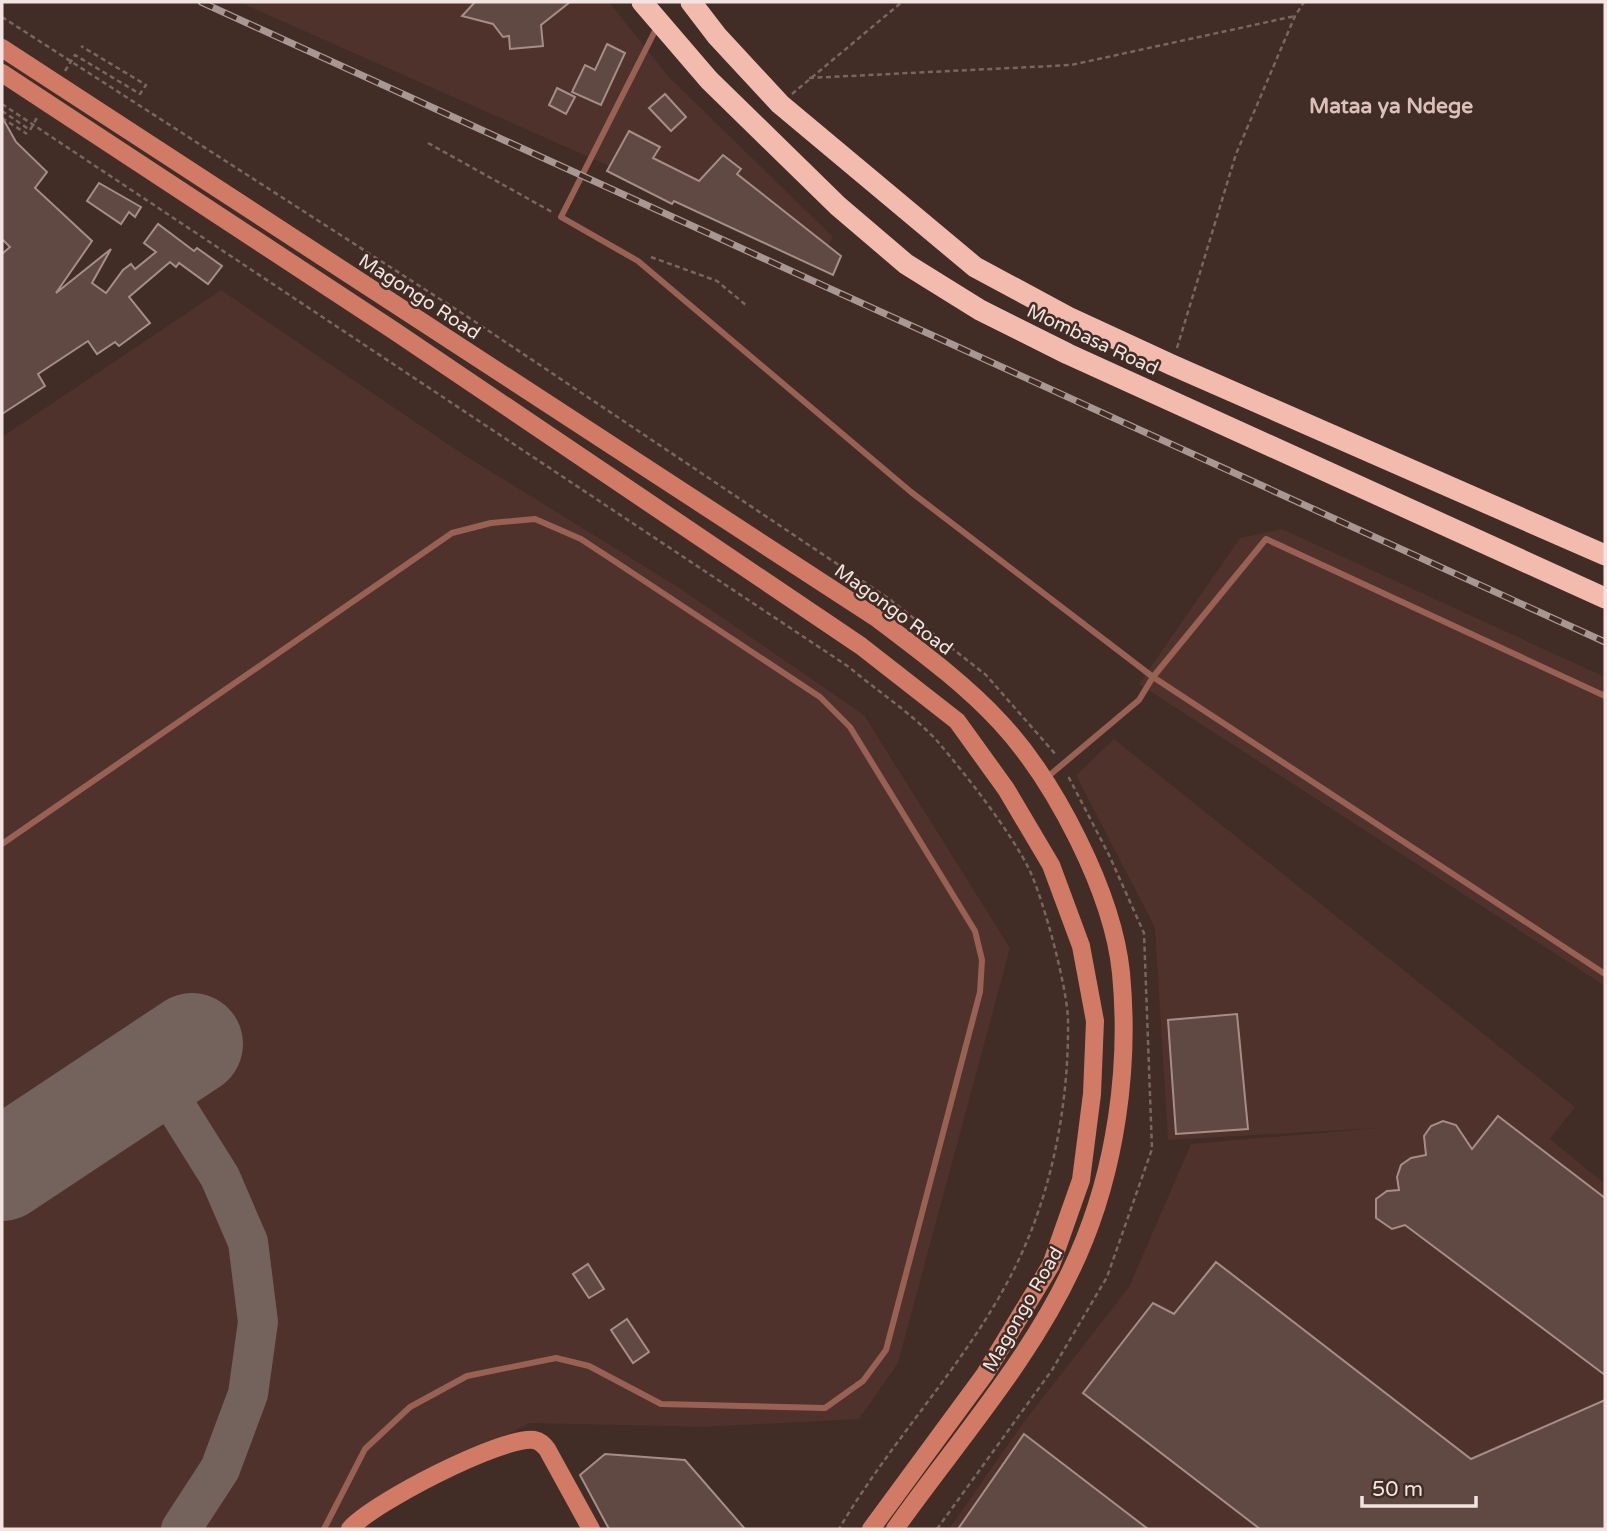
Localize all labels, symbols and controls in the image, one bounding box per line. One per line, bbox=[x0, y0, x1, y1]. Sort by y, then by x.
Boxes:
district label: Mataa ya Ndege bbox=[1309, 94, 1473, 119]
street label: Magongo Road bbox=[355, 249, 484, 344]
street label: Mombasa Road bbox=[1023, 300, 1162, 380]
street label: Magongo Road bbox=[830, 560, 957, 660]
street label: Magongo Road bbox=[978, 1243, 1067, 1376]
scale bar bbox=[1362, 1464, 1476, 1508]
text: 50 m bbox=[1372, 1477, 1423, 1502]

